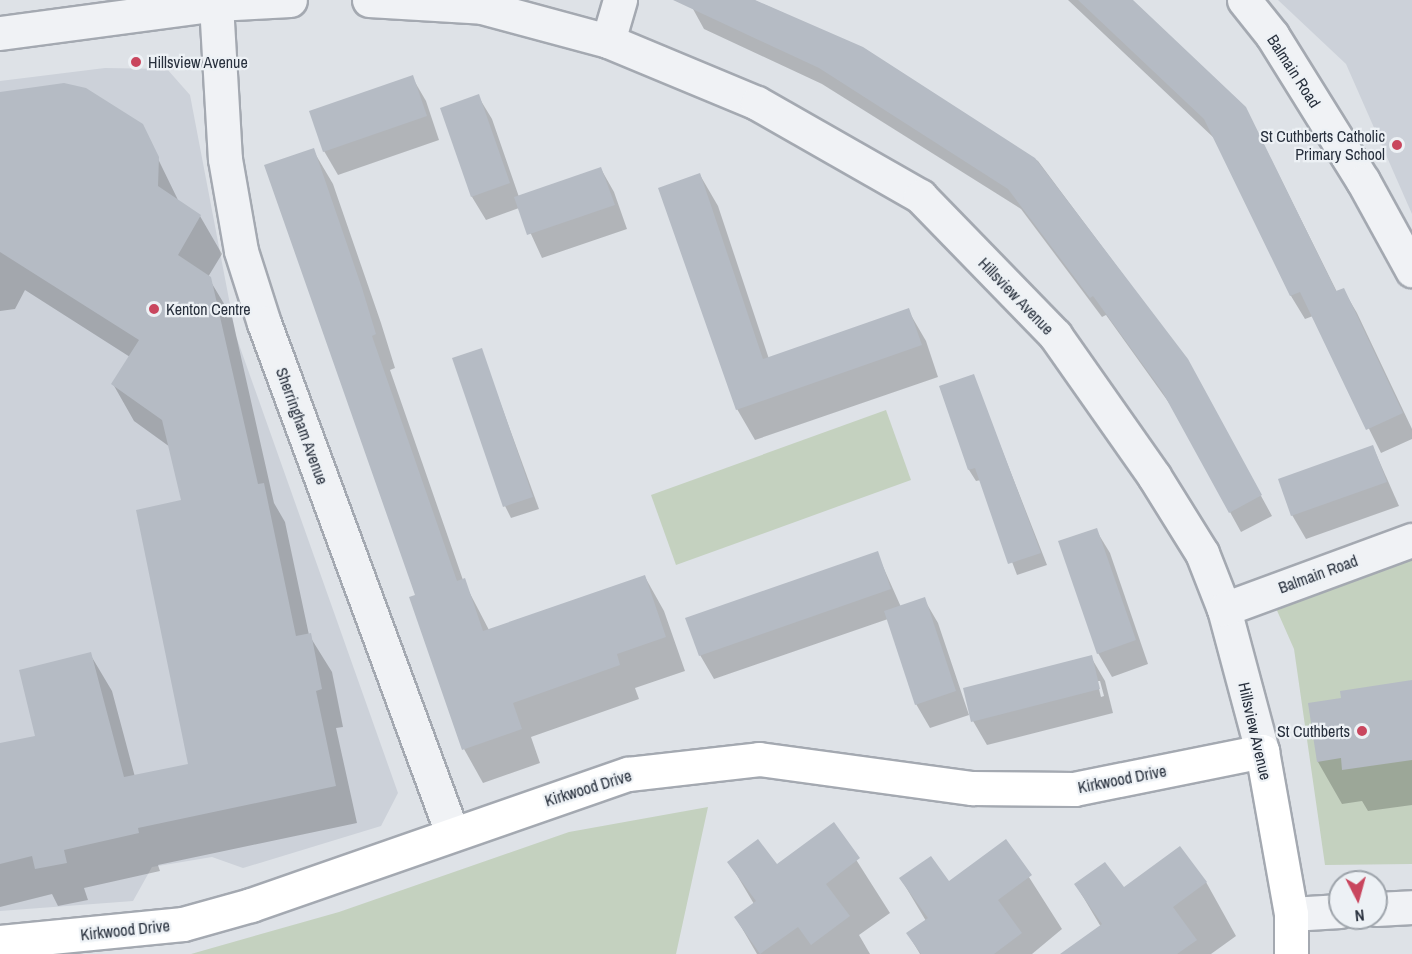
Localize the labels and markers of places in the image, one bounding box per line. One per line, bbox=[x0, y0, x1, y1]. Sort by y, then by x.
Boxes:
place label: Hillsview Avenue bbox=[148, 52, 248, 72]
marker: Hillsview Avenue bbox=[129, 55, 143, 69]
place label: St Cuthberts Catholic Primary School bbox=[1260, 126, 1385, 164]
marker: St Cuthberts Catholic Primary School bbox=[1390, 138, 1404, 152]
place label: Kenton Centre bbox=[166, 299, 251, 319]
marker: Kenton Centre bbox=[147, 302, 161, 316]
place label: St Cuthberts bbox=[1277, 721, 1350, 741]
marker: St Cuthberts bbox=[1355, 724, 1369, 738]

